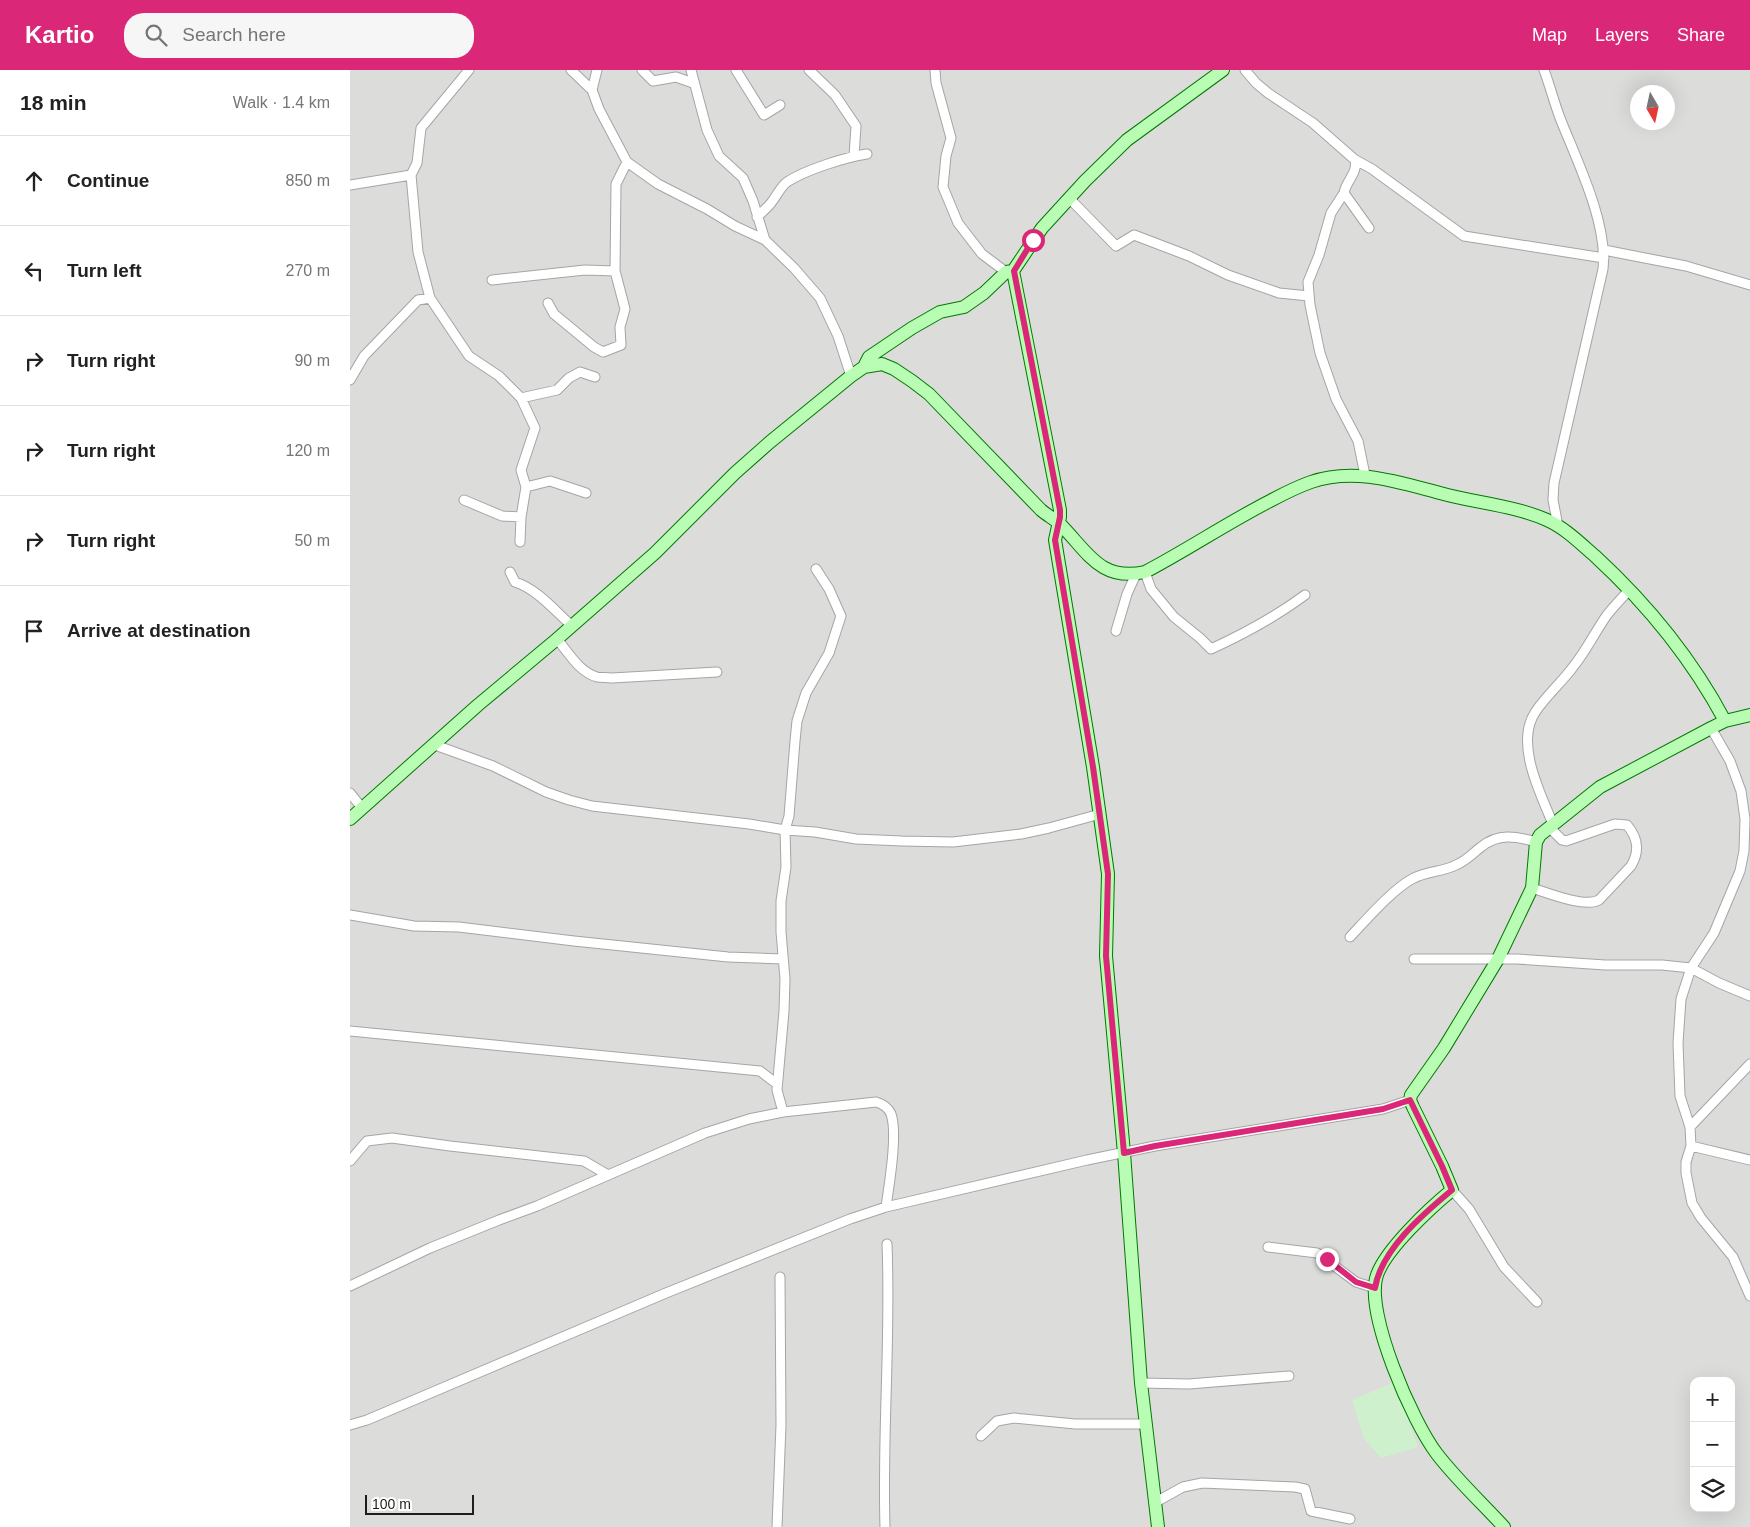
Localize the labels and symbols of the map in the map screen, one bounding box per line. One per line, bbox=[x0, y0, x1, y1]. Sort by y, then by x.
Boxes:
north arrow bbox=[1630, 85, 1675, 130]
route start bbox=[1022, 229, 1045, 252]
route end bbox=[1316, 1248, 1339, 1271]
scale bar bbox=[365, 1492, 474, 1515]

